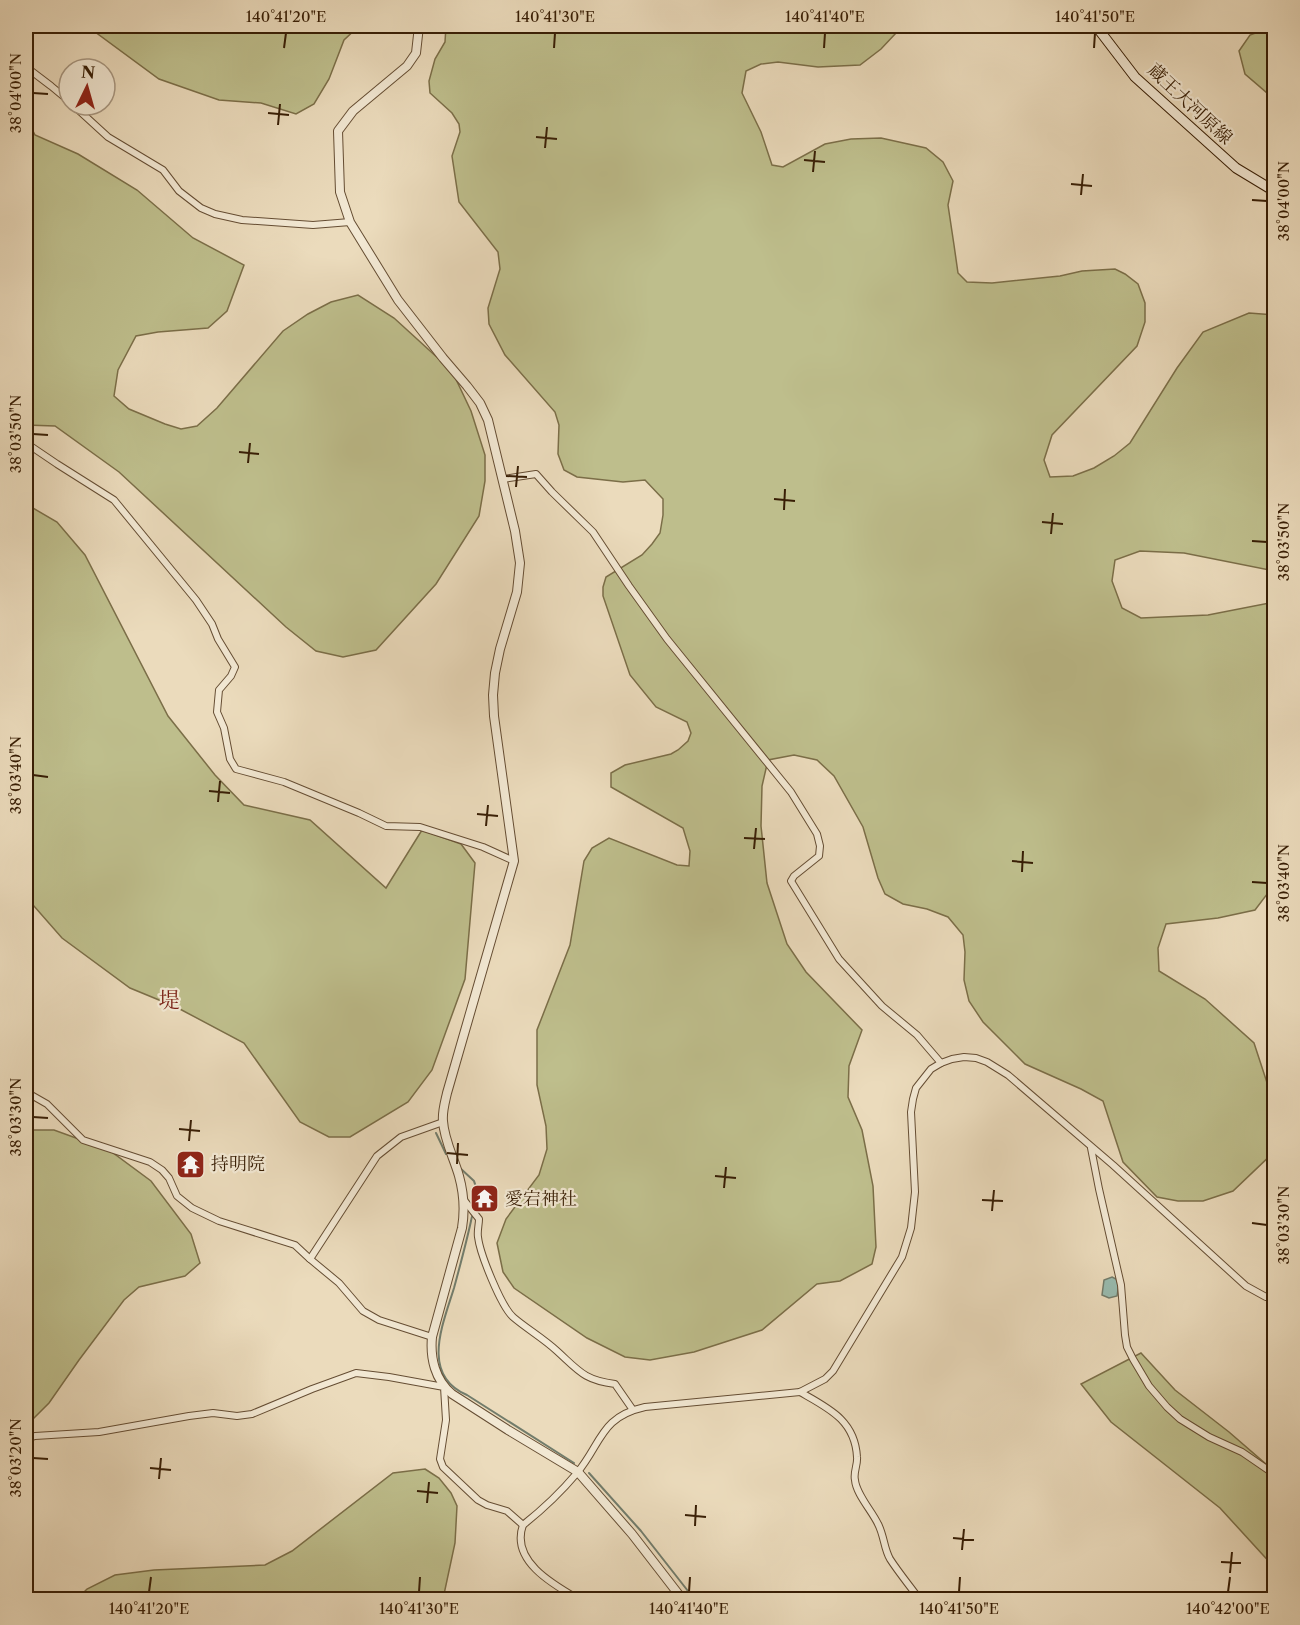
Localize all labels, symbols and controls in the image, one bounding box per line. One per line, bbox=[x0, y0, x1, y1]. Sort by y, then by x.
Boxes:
text: 140°41'20"E bbox=[246, 7, 326, 26]
text: 140°41'30"E bbox=[515, 7, 595, 26]
text: 140°41'40"E bbox=[785, 7, 865, 26]
text: 140°41'50"E bbox=[1055, 7, 1135, 26]
text: 38°04'00"N bbox=[6, 53, 25, 133]
north arrow bbox=[57, 57, 117, 117]
street label: 蔵王大河原線 bbox=[1143, 59, 1237, 149]
text: N bbox=[81, 61, 96, 83]
text: 38°04'00"N bbox=[1274, 161, 1293, 241]
text: 38°03'50"N bbox=[6, 395, 25, 473]
text: 38°03'50"N bbox=[1274, 503, 1293, 581]
text: 38°03'40"N bbox=[6, 736, 25, 814]
text: 38°03'40"N bbox=[1274, 844, 1293, 922]
district label: 堤 bbox=[159, 987, 180, 1012]
text: 38°03'30"N bbox=[6, 1078, 25, 1156]
temple icon: 持明院 bbox=[174, 1148, 206, 1180]
place label: 持明院 bbox=[211, 1153, 265, 1175]
temple icon: 愛宕神社 bbox=[468, 1183, 500, 1215]
text: 38°03'30"N bbox=[1274, 1186, 1293, 1264]
place label: 愛宕神社 bbox=[505, 1188, 577, 1210]
text: 38°03'20"N bbox=[6, 1418, 25, 1498]
text: 140°41'20"E bbox=[109, 1599, 189, 1618]
text: 140°41'30"E bbox=[379, 1599, 459, 1618]
text: 140°41'40"E bbox=[649, 1599, 729, 1618]
text: 140°41'50"E bbox=[919, 1599, 999, 1618]
text: 140°42'00"E bbox=[1186, 1599, 1270, 1618]

